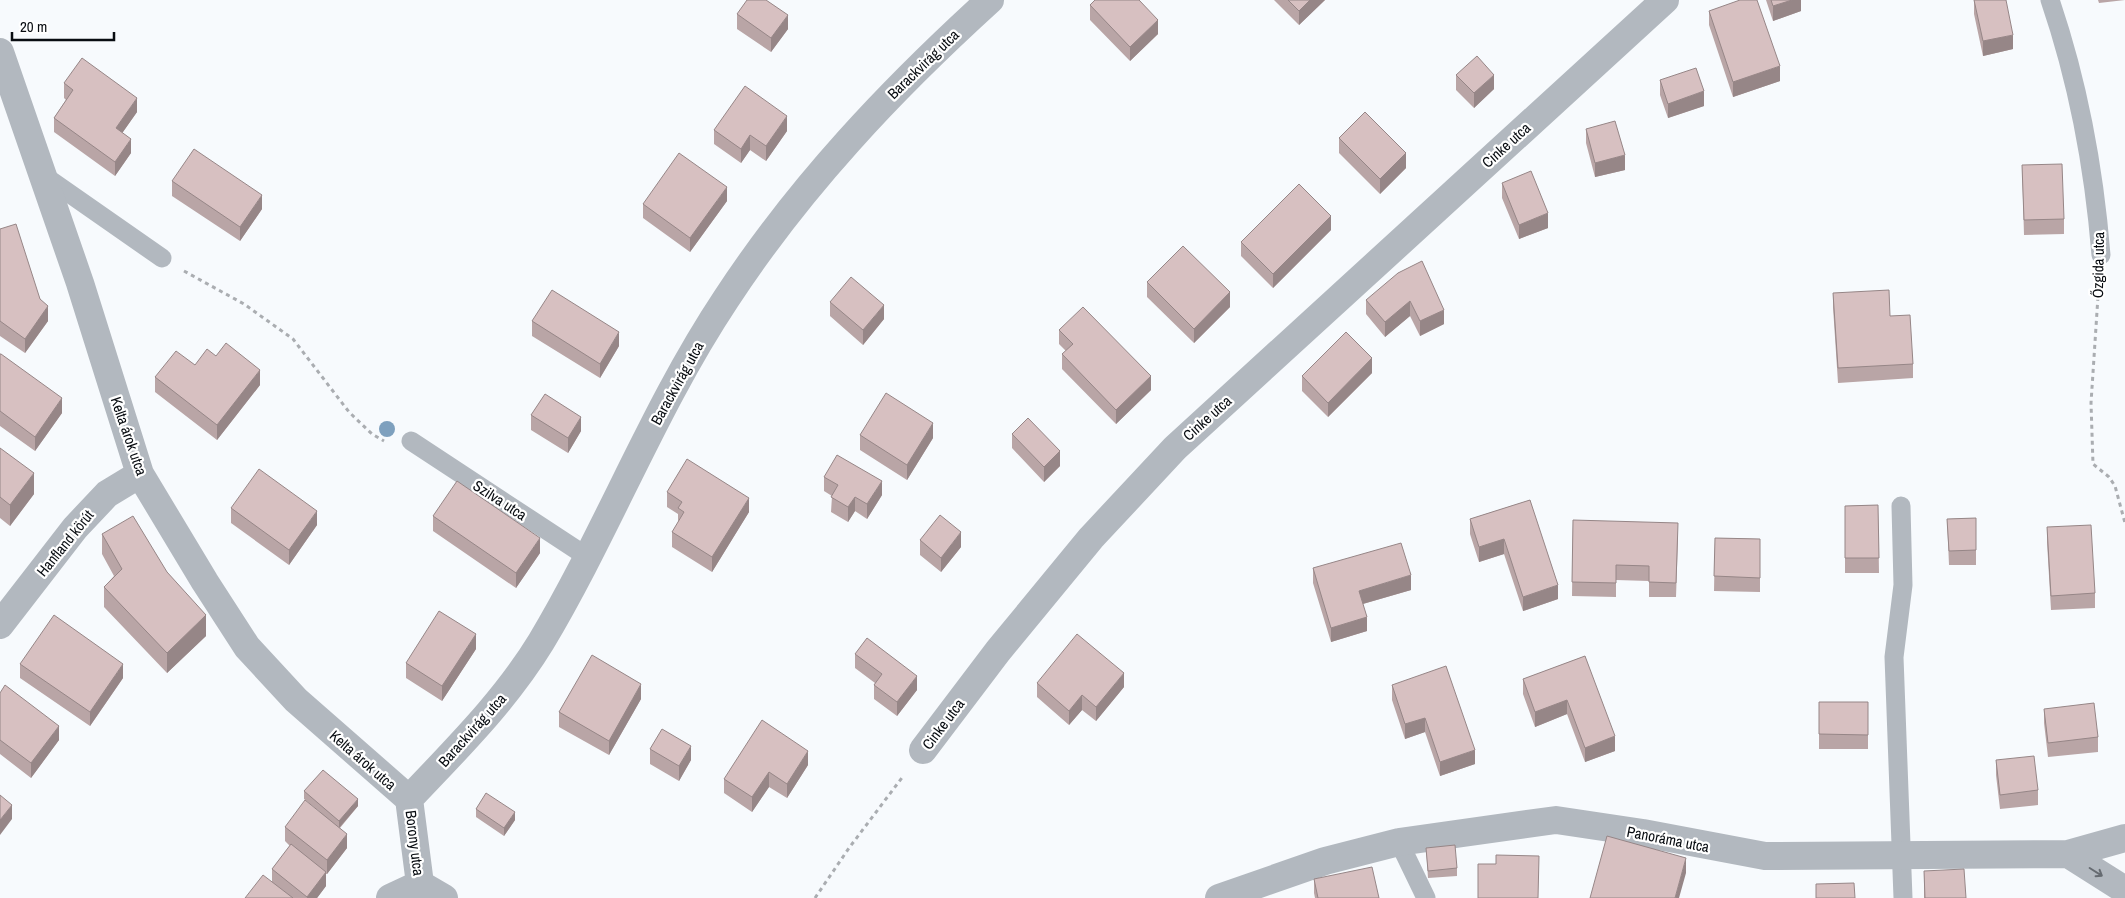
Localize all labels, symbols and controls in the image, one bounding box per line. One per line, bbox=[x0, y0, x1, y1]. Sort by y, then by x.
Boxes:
scale bar bbox=[12, 10, 115, 42]
text: 20 m bbox=[20, 16, 47, 37]
street label: Barackvirág utca bbox=[883, 24, 964, 104]
street label: Cinke utca bbox=[1477, 117, 1535, 172]
street label: Őzgida utca bbox=[2087, 232, 2109, 298]
street label: Barackvirág utca bbox=[645, 337, 709, 428]
street label: Cinke utca bbox=[1178, 390, 1236, 445]
street label: Kelta árok utca bbox=[106, 394, 152, 478]
street label: Szilva utca bbox=[469, 475, 531, 525]
street label: Hanfland körút bbox=[32, 505, 99, 581]
street label: Barackvirág utca bbox=[433, 689, 511, 771]
street label: Cinke utca bbox=[917, 694, 969, 754]
street label: Kelta árok utca bbox=[325, 725, 401, 795]
street label: Borony utca bbox=[401, 809, 429, 877]
street label: Panoráma utca bbox=[1625, 821, 1711, 857]
one-way arrow bbox=[2089, 867, 2103, 877]

